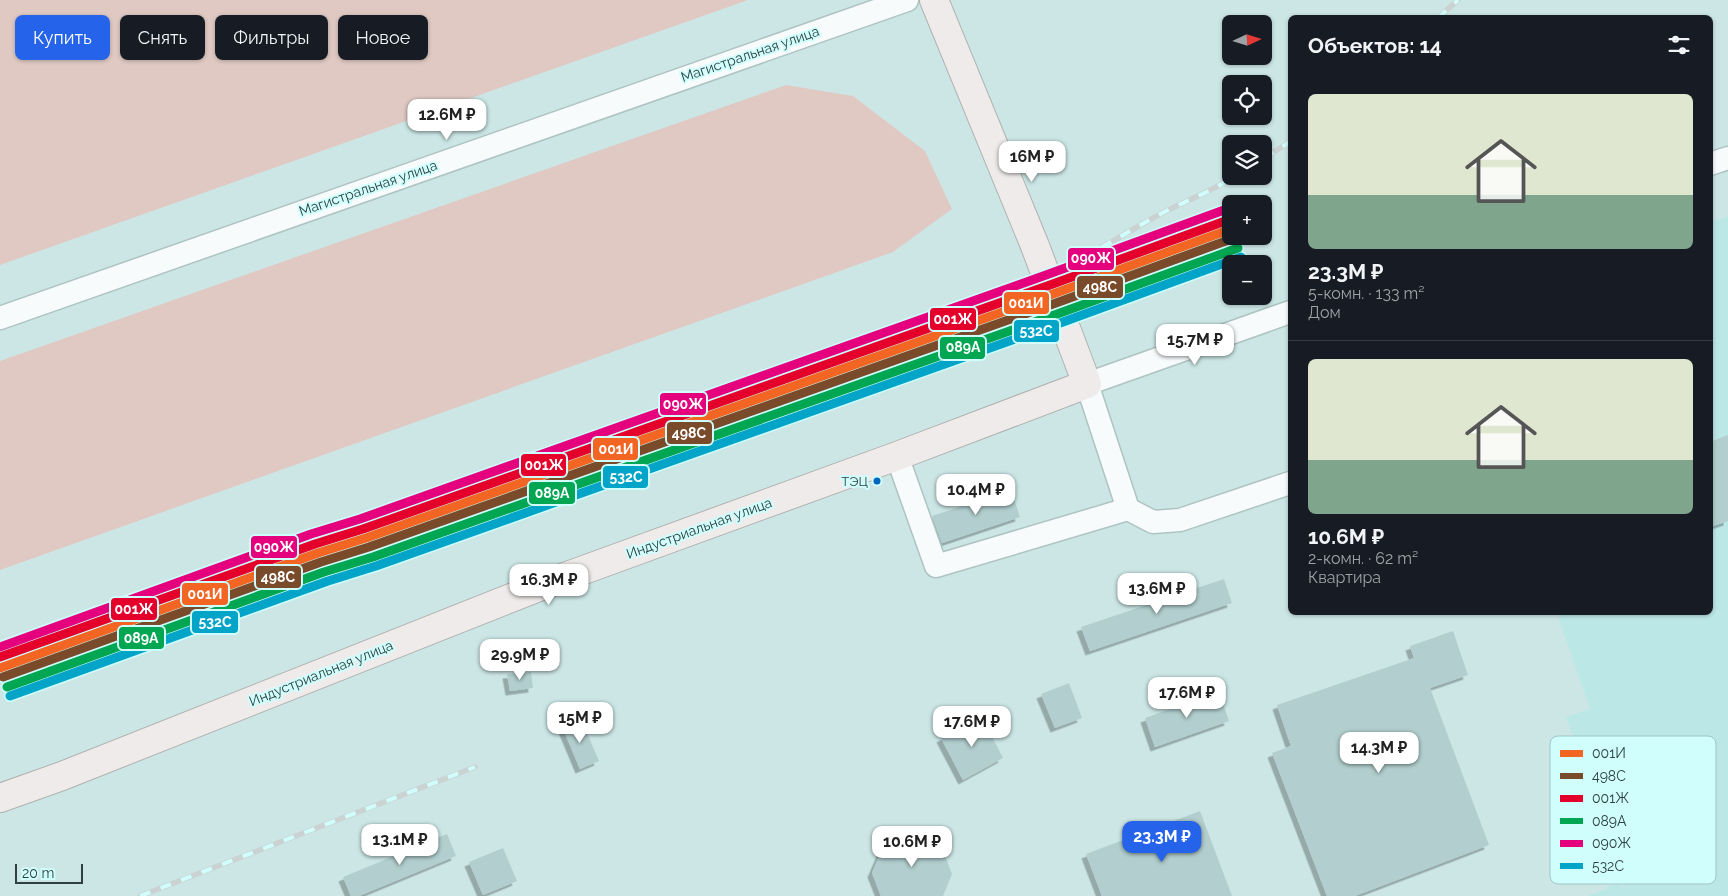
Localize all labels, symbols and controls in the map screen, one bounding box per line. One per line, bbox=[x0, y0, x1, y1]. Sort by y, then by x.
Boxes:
chip: Купить bbox=[15, 15, 110, 60]
chip: Снять bbox=[120, 15, 205, 60]
chip: Фильтры bbox=[215, 15, 328, 60]
chip: Новое bbox=[338, 15, 428, 60]
north arrow bbox=[1222, 15, 1272, 65]
map controls bbox=[1222, 15, 1272, 305]
street label: Магистральная улица bbox=[679, 23, 821, 85]
icon: filters bbox=[1665, 31, 1693, 59]
text: Объектов: 14 bbox=[1308, 33, 1442, 58]
button: locate bbox=[1222, 75, 1272, 125]
pin: 12.6M ₽ bbox=[401, 98, 493, 141]
text: 12.6M ₽ bbox=[418, 105, 476, 124]
icon: home bbox=[1456, 126, 1546, 216]
button: layers bbox=[1222, 135, 1272, 185]
pin: 16M ₽ bbox=[997, 140, 1067, 183]
text: 16M ₽ bbox=[1010, 147, 1054, 166]
street label: Магистральная улица bbox=[297, 157, 439, 219]
button: + bbox=[1222, 195, 1272, 245]
line badge: 090Ж bbox=[1067, 247, 1115, 271]
text: 090Ж bbox=[1071, 250, 1111, 266]
button: − bbox=[1222, 255, 1272, 305]
text: 23.3M ₽ bbox=[1308, 259, 1383, 284]
line badge: 498С bbox=[1076, 275, 1124, 299]
text: 498С bbox=[1083, 279, 1118, 295]
text: 5-комн. · 133 m² bbox=[1308, 284, 1425, 303]
line badge: 001И bbox=[1003, 291, 1050, 315]
text: 001И bbox=[1009, 295, 1043, 311]
text: Дом bbox=[1308, 303, 1341, 322]
line badge: 001Ж bbox=[929, 307, 977, 331]
text: 001Ж bbox=[933, 311, 973, 327]
line badge: 532С bbox=[1013, 319, 1060, 343]
text: 532С bbox=[1019, 323, 1053, 339]
pin: 15.7M ₽ bbox=[1149, 324, 1241, 366]
text: 15.7M ₽ bbox=[1167, 330, 1223, 349]
line badge: 089А bbox=[939, 336, 986, 360]
text: 089А bbox=[946, 339, 981, 355]
line badge: 090Ж bbox=[659, 392, 707, 416]
icon: home bbox=[1456, 392, 1546, 482]
text: 090Ж bbox=[663, 396, 703, 412]
line badge: 498С bbox=[666, 421, 713, 445]
text: 498С bbox=[672, 425, 707, 441]
line badge: 001И bbox=[592, 437, 639, 461]
text: 001И bbox=[599, 441, 633, 457]
line badge: 001Ж bbox=[520, 453, 567, 477]
text: 001Ж bbox=[524, 457, 564, 473]
line badge: 532С bbox=[602, 465, 649, 489]
text: 532С bbox=[609, 469, 643, 485]
place label: ТЭЦ bbox=[841, 474, 868, 489]
pin: 10.4M ₽ bbox=[930, 474, 1022, 516]
marker: ТЭЦ bbox=[872, 476, 882, 486]
text: 10.4M ₽ bbox=[947, 480, 1005, 499]
line badge: 089А bbox=[528, 481, 576, 505]
text: 089А bbox=[535, 485, 570, 501]
street label: Индустриальная улица bbox=[624, 494, 774, 562]
text: 10.6M ₽ bbox=[1308, 524, 1384, 549]
line badge: 090Ж bbox=[250, 535, 298, 559]
text: 090Ж bbox=[254, 539, 294, 555]
text: 2-комн. · 62 m² bbox=[1308, 549, 1418, 568]
pin: 16.3M ₽ bbox=[503, 564, 595, 606]
line badge: 498С bbox=[255, 565, 302, 589]
text: Квартира bbox=[1308, 568, 1381, 587]
text: 498С bbox=[261, 569, 296, 585]
text: 16.3M ₽ bbox=[520, 570, 578, 589]
pin: 13.6M ₽ bbox=[1111, 572, 1203, 615]
text: 13.6M ₽ bbox=[1128, 579, 1186, 598]
line badge: 001И bbox=[181, 582, 229, 606]
text: 001И bbox=[188, 586, 222, 602]
line badge: 001Ж bbox=[110, 597, 158, 621]
text: 001Ж bbox=[114, 601, 154, 617]
line badge: 532С bbox=[191, 610, 239, 634]
text: 532С bbox=[198, 614, 232, 630]
line badge: 089А bbox=[118, 626, 165, 650]
text: 089А bbox=[124, 630, 159, 646]
street label: Индустриальная улица bbox=[247, 637, 395, 709]
pin: 29.9M ₽ bbox=[474, 638, 566, 681]
text: 29.9M ₽ bbox=[491, 645, 549, 664]
pin: 17.6M ₽ bbox=[1141, 676, 1233, 719]
text: 17.6M ₽ bbox=[1159, 683, 1215, 702]
pin: 15M ₽ bbox=[545, 702, 615, 744]
pin: 17.6M ₽ bbox=[926, 706, 1018, 748]
text: 15M ₽ bbox=[558, 708, 602, 727]
text: 17.6M ₽ bbox=[944, 712, 1000, 731]
pin: 14.3M ₽ bbox=[1333, 732, 1425, 774]
legend bbox=[1550, 736, 1716, 884]
text: 14.3M ₽ bbox=[1351, 738, 1407, 757]
text: 001И bbox=[1592, 745, 1626, 761]
text: 498С bbox=[1592, 768, 1626, 784]
text: 001Ж bbox=[1592, 790, 1629, 806]
text: 089А bbox=[1592, 813, 1627, 829]
pin: 23.3M ₽ bbox=[1116, 820, 1208, 863]
pin: 13.1M ₽ bbox=[354, 824, 446, 866]
pin: 10.6M ₽ bbox=[866, 826, 958, 868]
text: 23.3M ₽ bbox=[1133, 827, 1191, 846]
text: 13.1M ₽ bbox=[372, 830, 428, 849]
text: 10.6M ₽ bbox=[883, 832, 941, 851]
text: 090Ж bbox=[1592, 835, 1631, 851]
text: 532С bbox=[1592, 858, 1624, 874]
scale bar bbox=[15, 861, 82, 884]
text: 20 m bbox=[22, 865, 54, 881]

